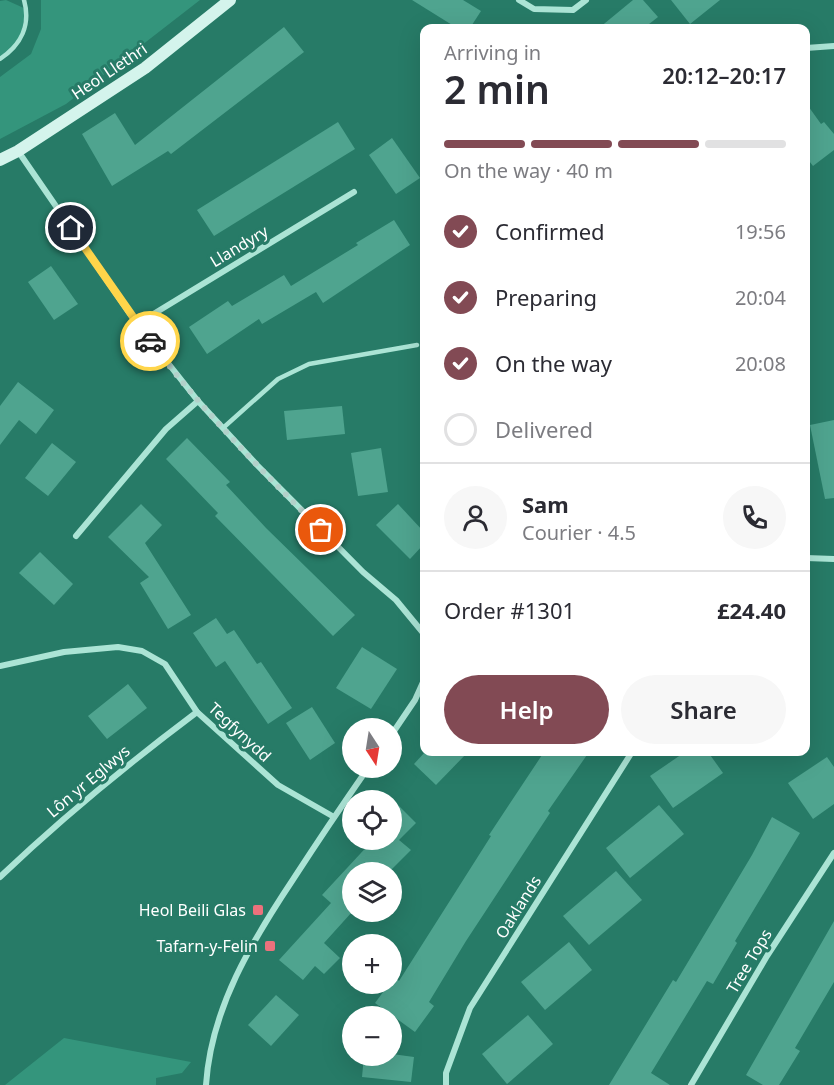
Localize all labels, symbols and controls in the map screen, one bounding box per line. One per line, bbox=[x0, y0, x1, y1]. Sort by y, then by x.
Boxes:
street label: Heol Llethri bbox=[67, 38, 151, 104]
text: Arriving in bbox=[444, 39, 541, 66]
text: 20:12–20:17 bbox=[662, 60, 786, 90]
text: 2 min bbox=[444, 62, 550, 115]
text: On the way · 40 m bbox=[444, 157, 613, 184]
pin bbox=[45, 202, 96, 253]
icon: home bbox=[54, 211, 87, 244]
icon: check bbox=[444, 215, 477, 248]
text: Confirmed bbox=[495, 216, 605, 246]
text: 19:56 bbox=[735, 218, 786, 245]
street label: Llandyry bbox=[206, 220, 273, 272]
icon: check bbox=[444, 281, 477, 314]
text: Preparing bbox=[495, 282, 597, 312]
text: 20:04 bbox=[735, 284, 786, 311]
courier bbox=[120, 311, 180, 371]
icon: car bbox=[134, 325, 167, 358]
icon: check bbox=[444, 347, 477, 380]
text: On the way bbox=[495, 348, 612, 378]
text: 20:08 bbox=[735, 350, 786, 377]
text: Delivered bbox=[495, 414, 593, 444]
button: person bbox=[444, 486, 507, 549]
button: phone bbox=[723, 486, 786, 549]
text: Sam bbox=[522, 489, 569, 519]
pin bbox=[295, 504, 346, 555]
icon: bag bbox=[304, 513, 337, 546]
text: Courier · 4.5 bbox=[522, 519, 636, 546]
text: Order #1301 bbox=[444, 595, 575, 625]
text: £24.40 bbox=[717, 595, 786, 625]
button: Help bbox=[444, 675, 609, 744]
button: Share bbox=[621, 675, 786, 744]
street label: Tegfynydd bbox=[204, 697, 276, 767]
north arrow bbox=[342, 718, 402, 778]
map controls bbox=[342, 718, 402, 1066]
street label: Lôn yr Eglwys bbox=[42, 740, 134, 822]
button: locate bbox=[342, 790, 402, 850]
button: layers bbox=[342, 862, 402, 922]
street label: Oaklands bbox=[490, 871, 546, 943]
place label: Heol Beili Glas bbox=[139, 899, 246, 921]
marker: Heol Beili Glas bbox=[251, 903, 265, 917]
street label: Tree Tops bbox=[721, 925, 777, 997]
button: + bbox=[342, 934, 402, 994]
place label: Tafarn-y-Felin bbox=[156, 935, 258, 957]
marker: Tafarn-y-Felin bbox=[263, 939, 277, 953]
button: − bbox=[342, 1006, 402, 1066]

